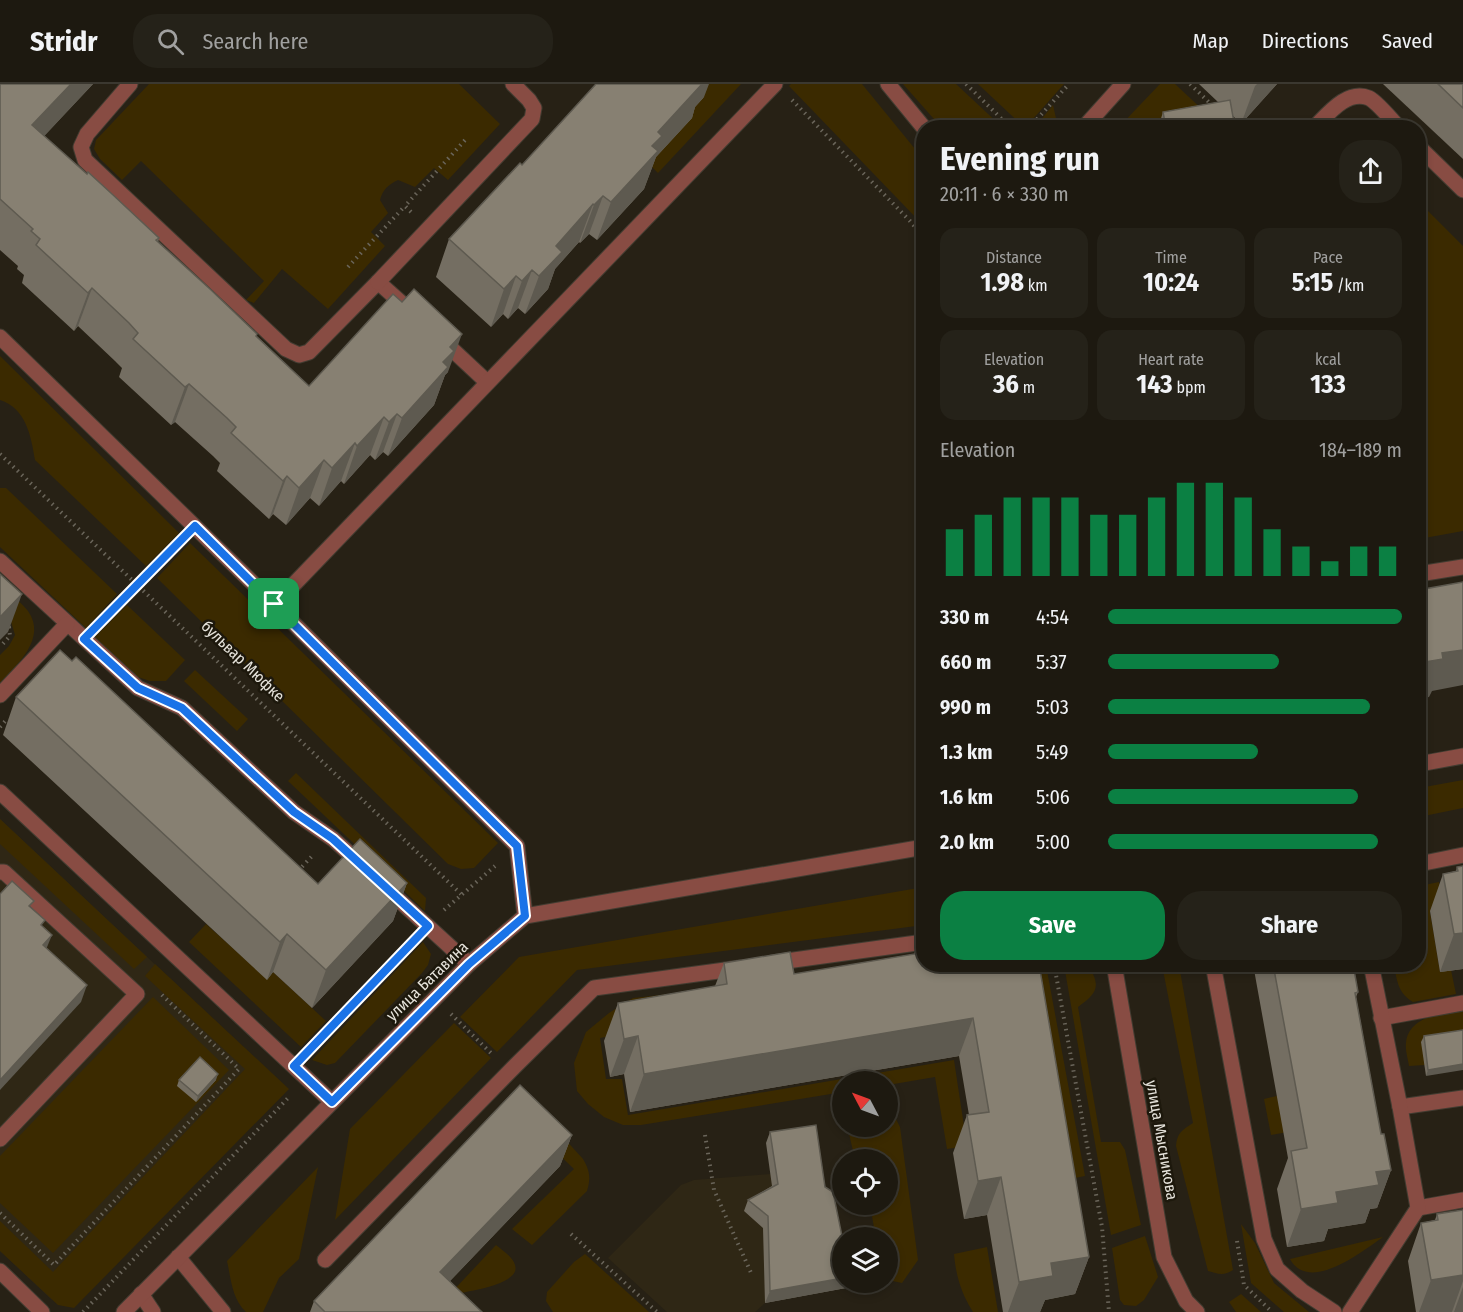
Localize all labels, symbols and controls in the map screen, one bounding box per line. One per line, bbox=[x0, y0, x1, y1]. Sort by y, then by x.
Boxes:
search box bbox=[133, 14, 553, 68]
text: Stridr bbox=[30, 25, 97, 58]
icon: search bbox=[154, 25, 187, 58]
text: Search here bbox=[202, 28, 308, 55]
text: Map bbox=[1192, 28, 1229, 54]
text: Directions bbox=[1262, 28, 1349, 54]
text: Saved bbox=[1382, 28, 1433, 54]
text: Evening run bbox=[940, 139, 1100, 179]
button: share bbox=[1339, 140, 1402, 203]
text: 20:11 · 6 × 330 m bbox=[940, 182, 1069, 206]
text: Distance bbox=[986, 248, 1042, 267]
text: Time bbox=[1155, 248, 1187, 267]
text: Pace bbox=[1313, 248, 1343, 267]
text: 1.98 bbox=[980, 267, 1024, 298]
text: 10:24 bbox=[1143, 267, 1199, 298]
text: 5:15 bbox=[1292, 267, 1333, 298]
text: km bbox=[1024, 276, 1048, 295]
text: /km bbox=[1333, 276, 1364, 295]
text: Elevation bbox=[984, 350, 1044, 369]
text: Heart rate bbox=[1138, 350, 1204, 369]
text: kcal bbox=[1315, 350, 1341, 369]
text: 36 bbox=[993, 369, 1019, 400]
text: 143 bbox=[1136, 369, 1173, 400]
text: 133 bbox=[1310, 369, 1346, 400]
text: m bbox=[1019, 378, 1035, 397]
text: bpm bbox=[1173, 378, 1206, 397]
text: Elevation bbox=[940, 438, 1015, 462]
text: 184–189 m bbox=[1319, 438, 1402, 462]
pin bbox=[248, 578, 299, 629]
icon: arrive bbox=[257, 587, 290, 620]
text: 330 m bbox=[940, 605, 989, 629]
text: 4:54 bbox=[1036, 605, 1069, 629]
street label: бульвар Мюфке bbox=[197, 616, 289, 706]
text: 660 m bbox=[940, 650, 991, 674]
text: 5:37 bbox=[1036, 650, 1067, 674]
text: 990 m bbox=[940, 695, 991, 719]
text: 5:03 bbox=[1036, 695, 1069, 719]
text: 1.3 km bbox=[940, 740, 992, 764]
text: 5:49 bbox=[1036, 740, 1068, 764]
text: 1.6 km bbox=[940, 785, 993, 809]
text: 5:06 bbox=[1036, 785, 1070, 809]
text: 2.0 km bbox=[940, 830, 994, 854]
text: 5:00 bbox=[1036, 830, 1070, 854]
button: Save bbox=[940, 891, 1165, 960]
button: Share bbox=[1177, 891, 1402, 960]
street label: улица Батавина bbox=[382, 937, 472, 1025]
north arrow bbox=[832, 1071, 898, 1137]
map controls bbox=[832, 1071, 898, 1293]
street label: улица Мысникова bbox=[1142, 1079, 1182, 1202]
button: locate bbox=[832, 1149, 898, 1215]
button: layers bbox=[832, 1227, 898, 1293]

